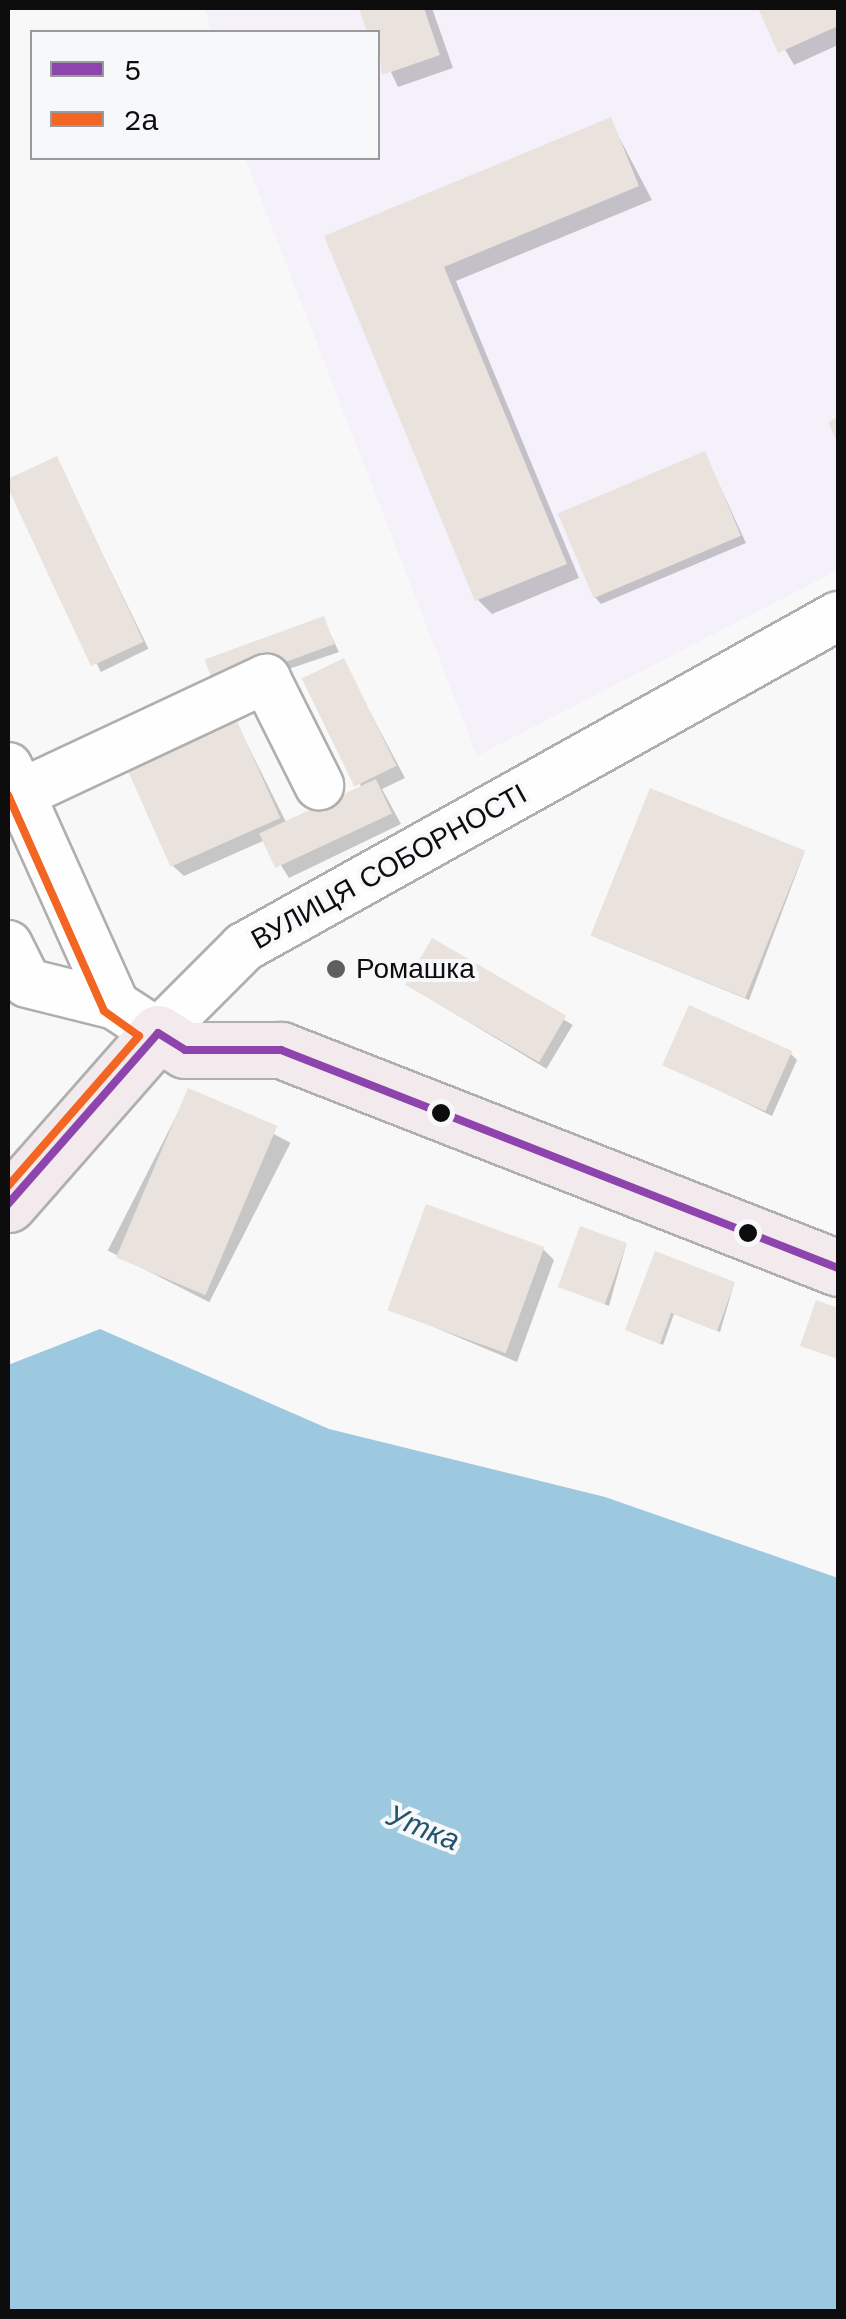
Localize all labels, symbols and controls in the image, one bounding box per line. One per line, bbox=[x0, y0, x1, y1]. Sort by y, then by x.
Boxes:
legend bbox=[30, 30, 380, 160]
text: 5 bbox=[124, 52, 141, 87]
text: 2а bbox=[124, 102, 158, 137]
street label: ВУЛИЦЯ СОБОРНОСТІ bbox=[245, 777, 533, 957]
place label: Ромашка bbox=[356, 952, 475, 986]
marker: Ромашка bbox=[325, 958, 347, 980]
unlabelled marker bbox=[431, 1103, 451, 1123]
unlabelled marker bbox=[738, 1223, 758, 1243]
water label: Утка bbox=[381, 1797, 465, 1859]

